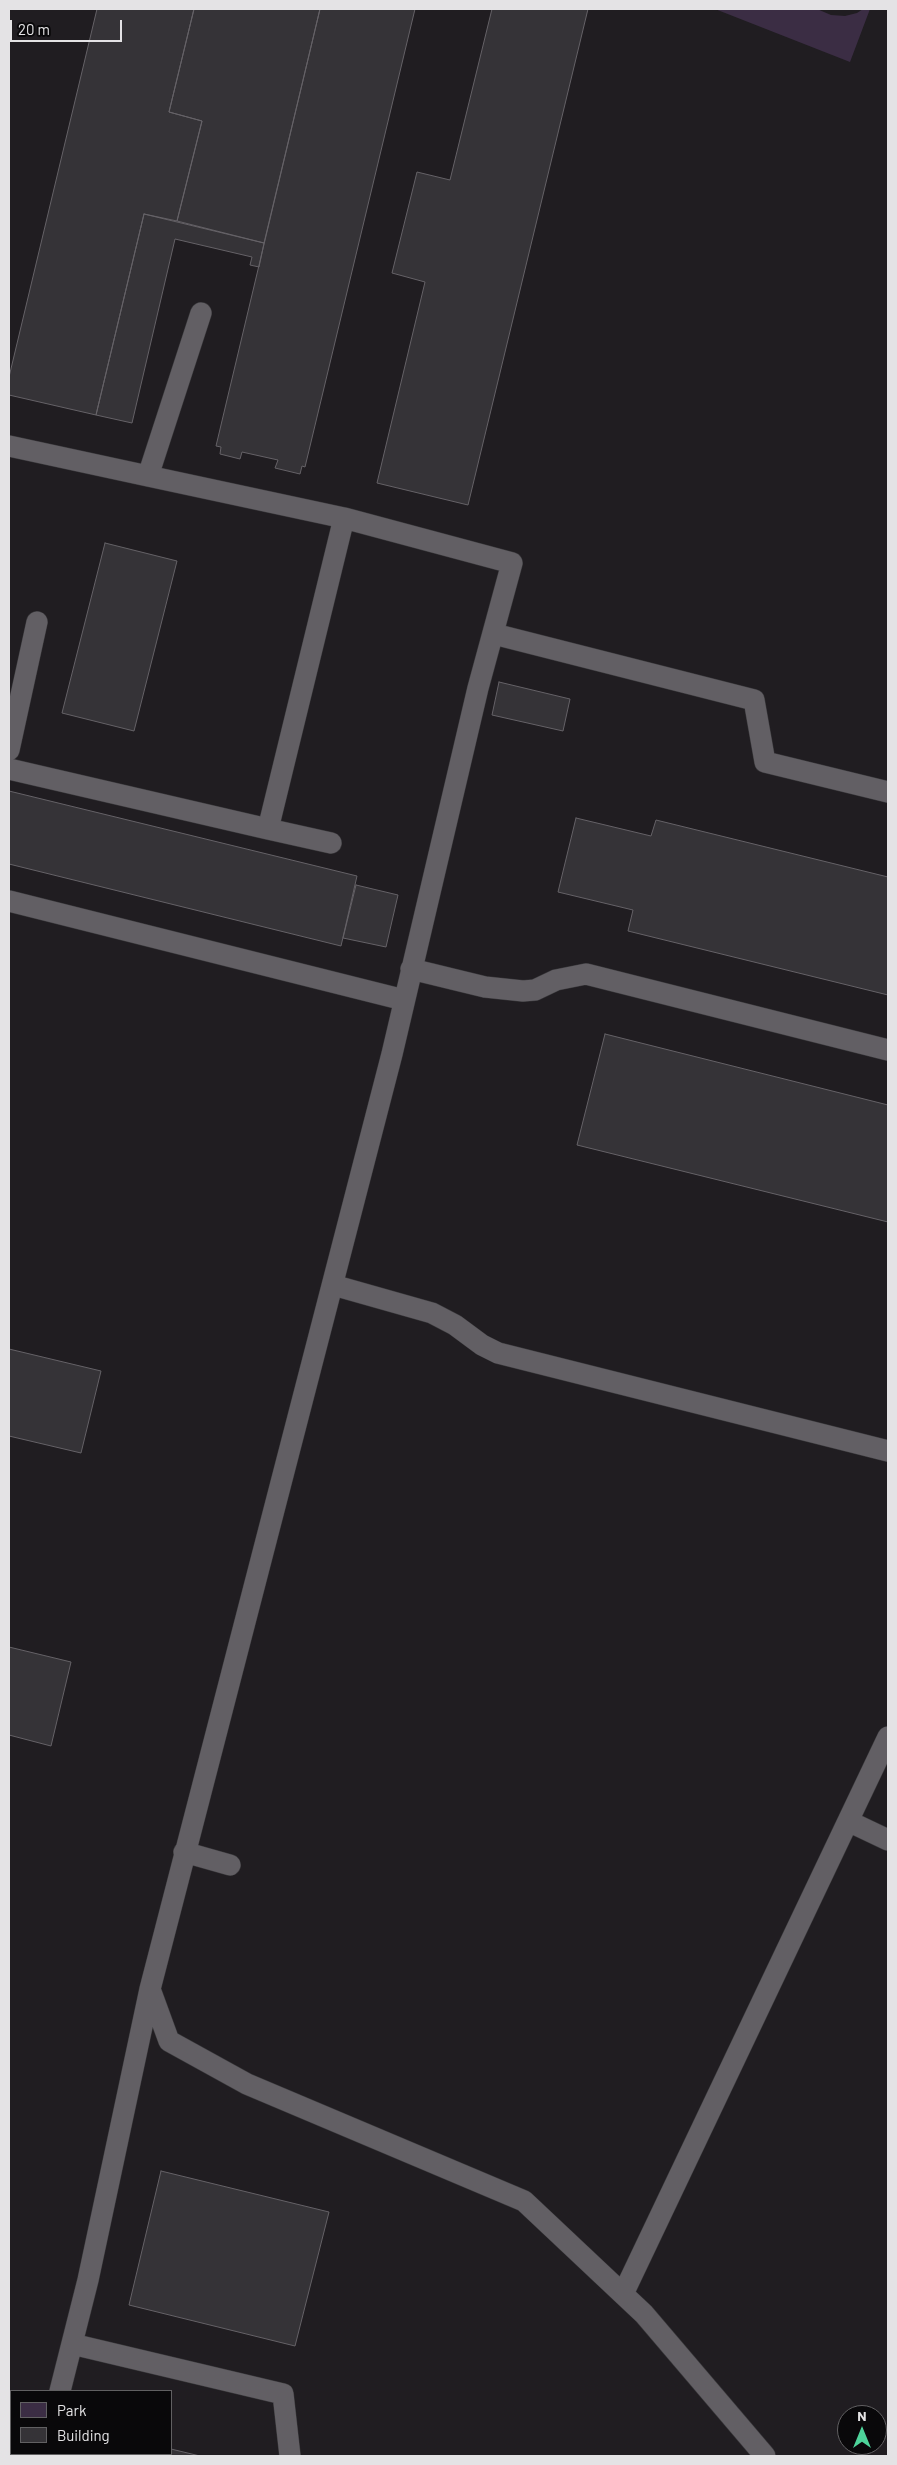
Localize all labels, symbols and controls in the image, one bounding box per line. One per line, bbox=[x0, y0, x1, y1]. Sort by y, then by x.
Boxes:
scale bar bbox=[12, 10, 125, 42]
text: 20 m bbox=[18, 20, 50, 38]
legend bbox=[10, 2390, 172, 2455]
text: Park bbox=[57, 2401, 86, 2419]
north arrow bbox=[837, 2405, 887, 2455]
text: N bbox=[857, 2407, 867, 2424]
text: Building bbox=[57, 2426, 110, 2444]

